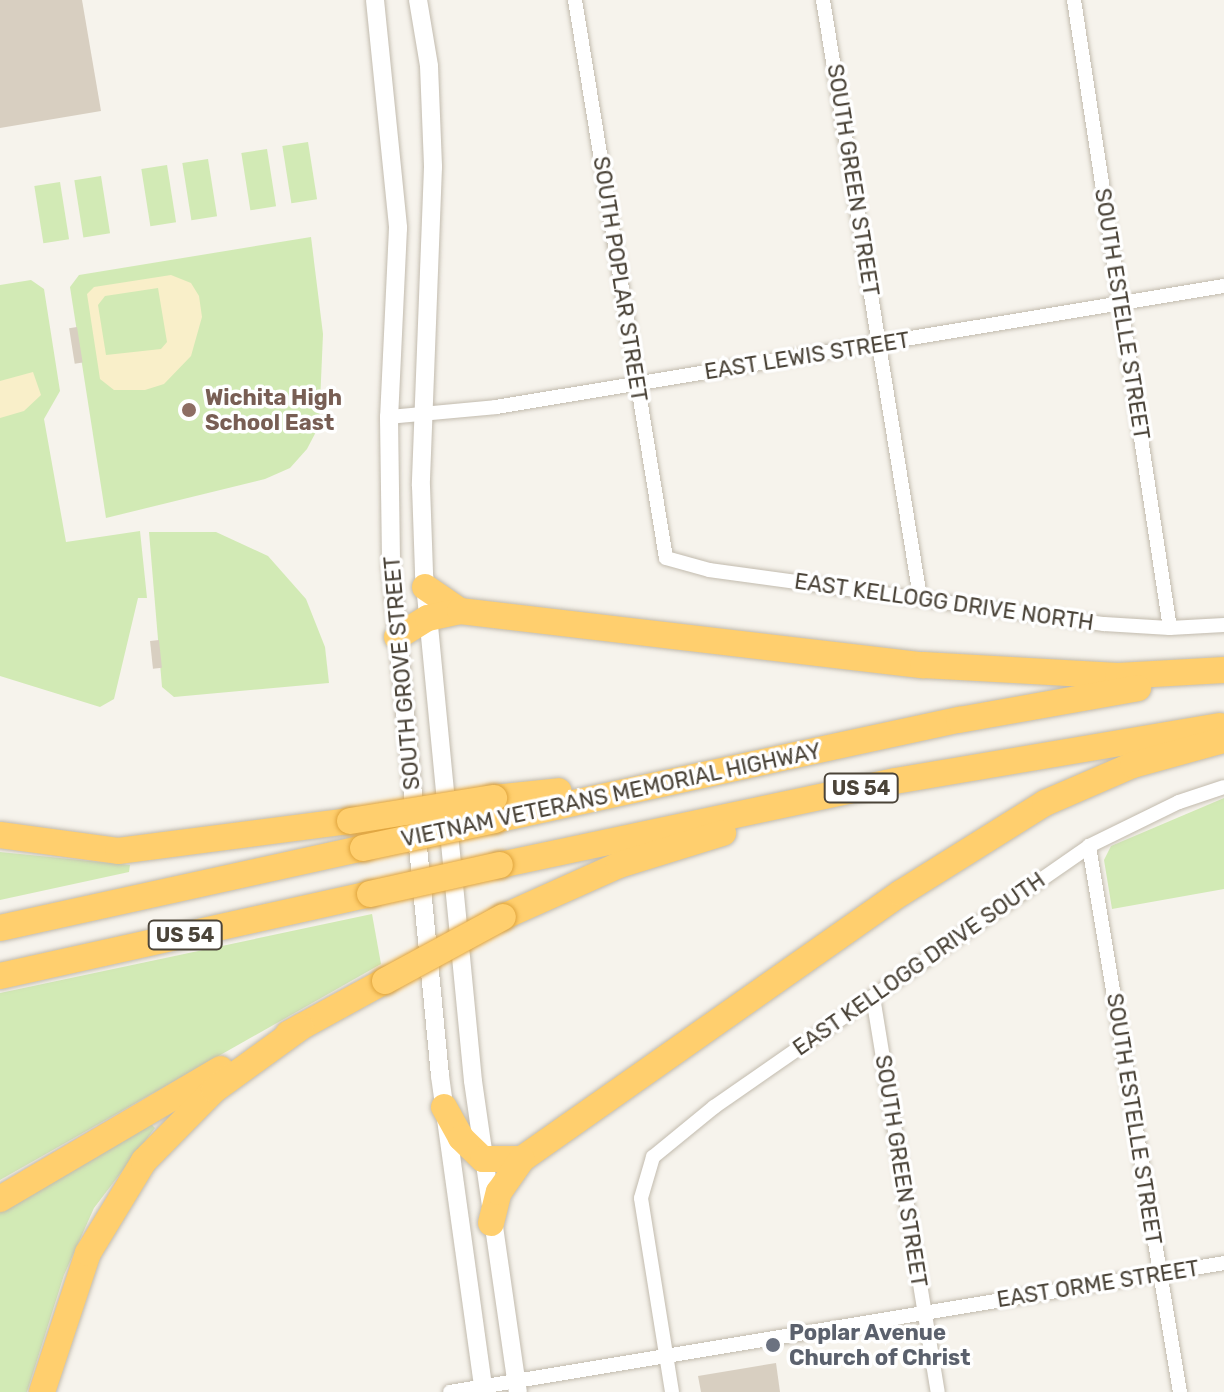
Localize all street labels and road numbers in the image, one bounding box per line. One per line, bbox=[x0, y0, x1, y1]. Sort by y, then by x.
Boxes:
street label: SOUTH GREEN STREET bbox=[822, 62, 884, 298]
street label: SOUTH POPLAR STREET bbox=[588, 154, 652, 404]
street label: SOUTH ESTELLE STREET bbox=[1089, 186, 1155, 442]
street label: EAST LEWIS STREET bbox=[702, 327, 912, 385]
street label: SOUTH GROVE STREET bbox=[379, 555, 425, 791]
street label: EAST KELLOGG DRIVE NORTH bbox=[792, 568, 1096, 636]
street label: VIETNAM VETERANS MEMORIAL HIGHWAY bbox=[398, 737, 824, 853]
road number: US 54 bbox=[823, 772, 899, 804]
street label: EAST KELLOGG DRIVE SOUTH bbox=[788, 867, 1050, 1061]
road number: US 54 bbox=[147, 919, 223, 951]
street label: SOUTH ESTELLE STREET bbox=[1101, 991, 1167, 1247]
street label: SOUTH GREEN STREET bbox=[870, 1053, 932, 1289]
street label: EAST ORME STREET bbox=[995, 1255, 1201, 1313]

